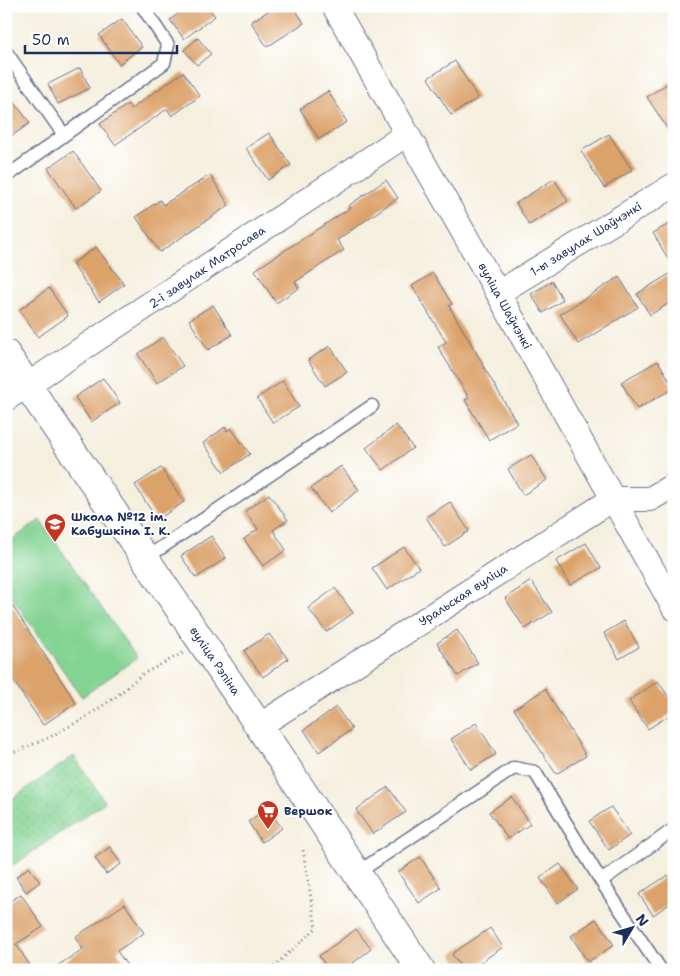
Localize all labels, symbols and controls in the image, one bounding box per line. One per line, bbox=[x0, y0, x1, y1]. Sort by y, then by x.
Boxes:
scale bar bbox=[25, 22, 178, 54]
text: 50 m bbox=[32, 30, 70, 50]
street label: 1-ы завулак Шаўчэнкі bbox=[527, 198, 645, 280]
street label: 2-і завулак Матросава bbox=[146, 222, 269, 312]
street label: вуліца Шаўчэнкі bbox=[475, 260, 535, 352]
place label: Школа №12 ім. Кабушкіна І. К. bbox=[71, 509, 171, 539]
school or university icon: Школа №12 ім. Кабушкіна І. К. bbox=[43, 512, 67, 543]
street label: Уральская вуліца bbox=[416, 560, 511, 630]
street label: вуліца Рэпіна bbox=[186, 623, 244, 699]
supermarket icon: Вершок bbox=[256, 799, 280, 830]
place label: Вершок bbox=[284, 803, 333, 819]
north arrow bbox=[608, 904, 658, 954]
text: N bbox=[632, 910, 653, 930]

